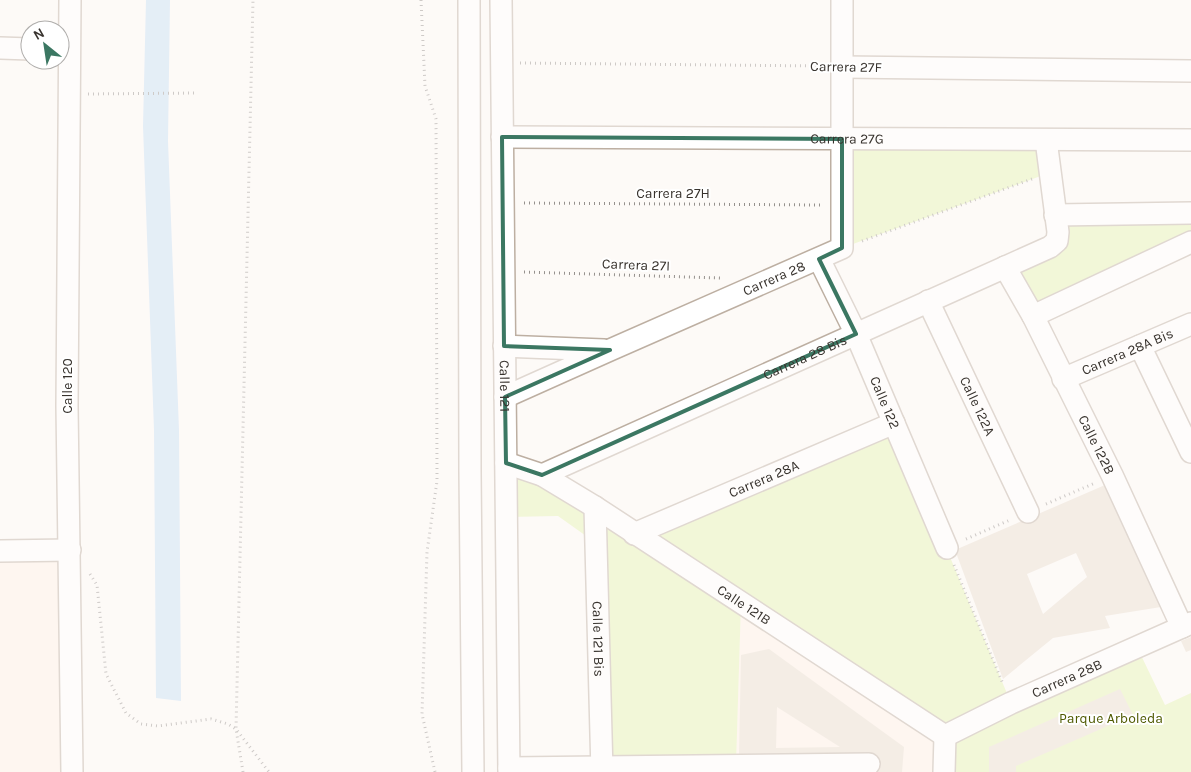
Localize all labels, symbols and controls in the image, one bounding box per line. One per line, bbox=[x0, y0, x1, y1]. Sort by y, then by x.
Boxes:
north arrow bbox=[20, 20, 70, 70]
text: N bbox=[30, 24, 47, 44]
street label: Carrera 27F bbox=[810, 58, 882, 76]
street label: Carrera 27G bbox=[810, 130, 884, 147]
street label: Carrera 27H bbox=[636, 185, 710, 202]
street label: Carrera 27I bbox=[602, 255, 670, 275]
street label: Carrera 28 bbox=[740, 257, 808, 299]
street label: Carrera 28A Bis bbox=[1079, 324, 1176, 379]
street label: Carrera 28 Bis bbox=[760, 331, 849, 383]
street label: Calle 120 bbox=[59, 358, 76, 414]
street label: Calle 121 bbox=[496, 360, 514, 412]
street label: Calle 122A bbox=[956, 373, 999, 438]
street label: Calle 122 bbox=[866, 374, 904, 431]
street label: Calle 122B bbox=[1075, 412, 1119, 477]
street label: Carrera 28A bbox=[726, 456, 801, 501]
street label: Calle 121B bbox=[714, 581, 774, 628]
street label: Calle 121 Bis bbox=[589, 601, 608, 677]
street label: Carrera 28B bbox=[1029, 655, 1105, 701]
park label: Parque Arboleda bbox=[1059, 710, 1163, 727]

